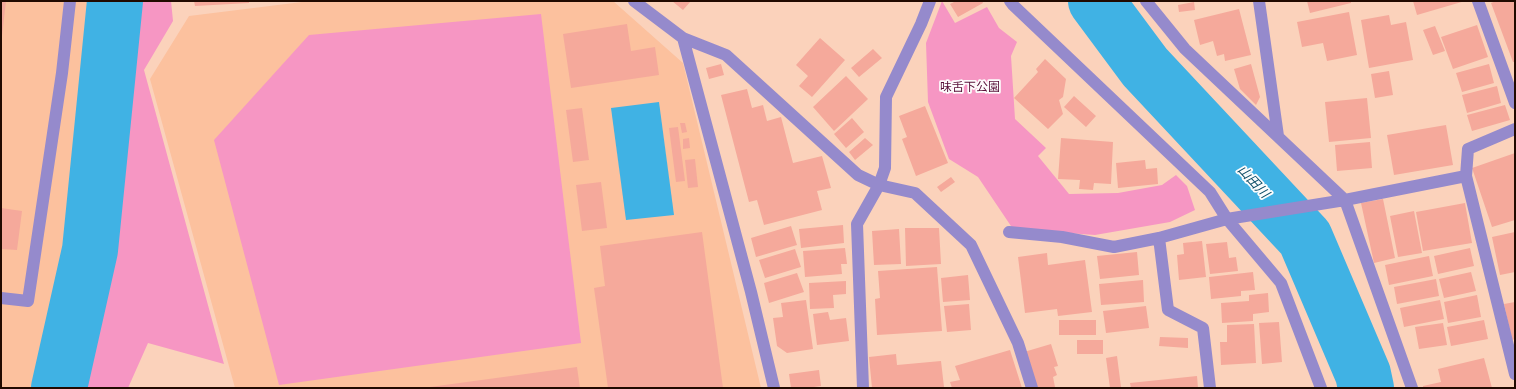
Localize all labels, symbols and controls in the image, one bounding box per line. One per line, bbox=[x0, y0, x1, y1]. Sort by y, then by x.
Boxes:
park label: 味舌下公園 bbox=[940, 80, 1000, 94]
water label: 山田川 bbox=[1234, 162, 1272, 202]

